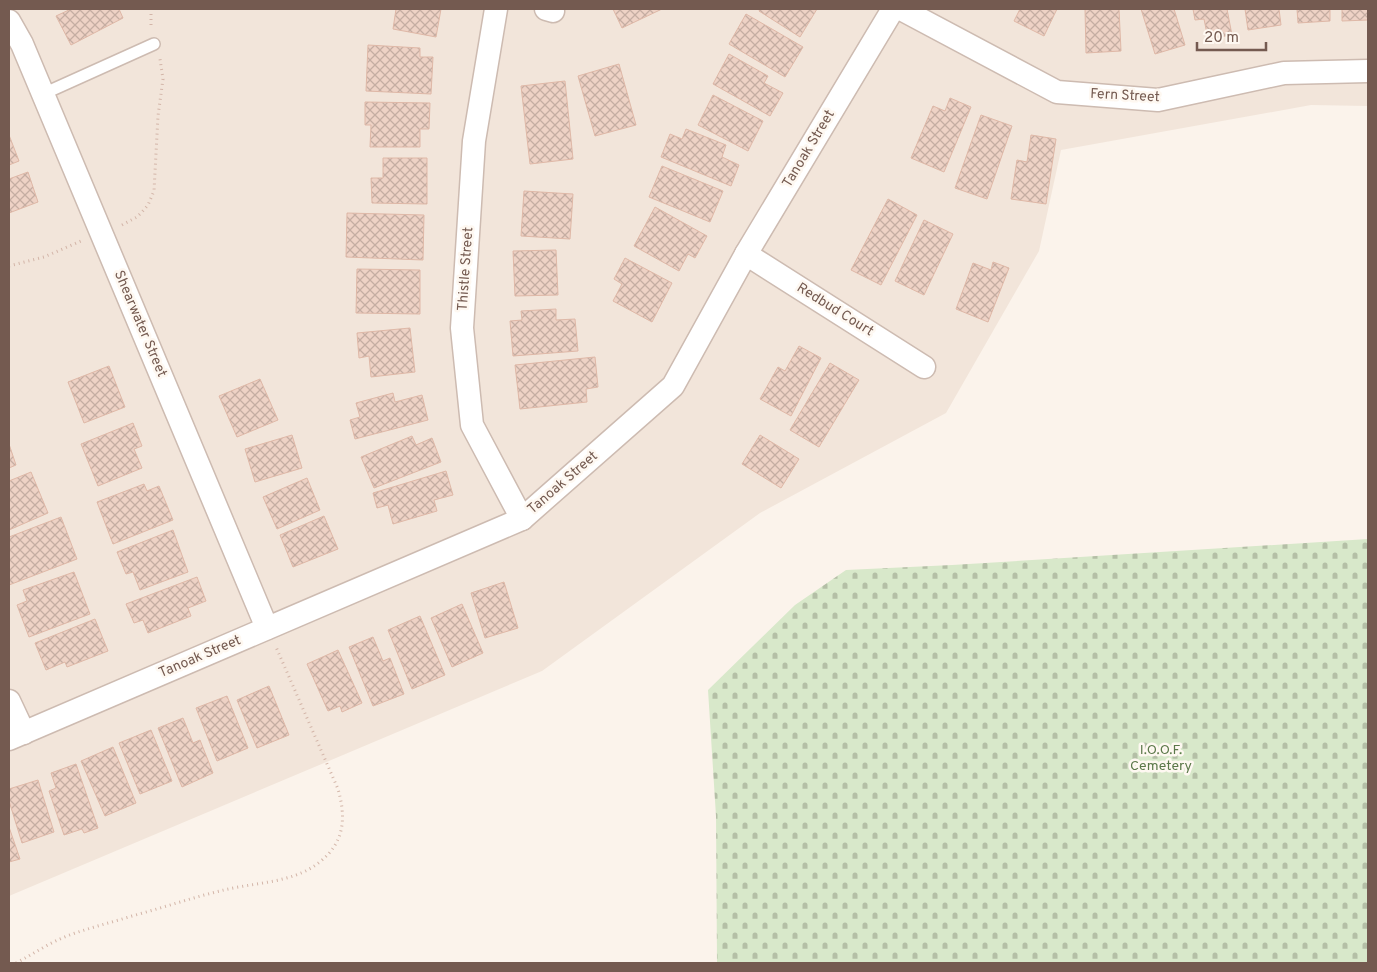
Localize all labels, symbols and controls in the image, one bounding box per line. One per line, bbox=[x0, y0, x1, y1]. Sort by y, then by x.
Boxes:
scale bar bbox=[1197, 20, 1266, 52]
text: 20 m bbox=[1204, 29, 1239, 48]
street label: Fern Street bbox=[1090, 86, 1160, 106]
street label: Tanoak Street bbox=[779, 107, 839, 191]
street label: Thistle Street bbox=[455, 226, 477, 312]
street label: Shearwater Street bbox=[110, 268, 170, 380]
street label: Redbud Court bbox=[793, 280, 877, 340]
street label: Tanoak Street bbox=[524, 448, 602, 518]
street label: Tanoak Street bbox=[156, 632, 244, 682]
park label: I.O.O.F. Cemetery bbox=[1130, 742, 1192, 775]

